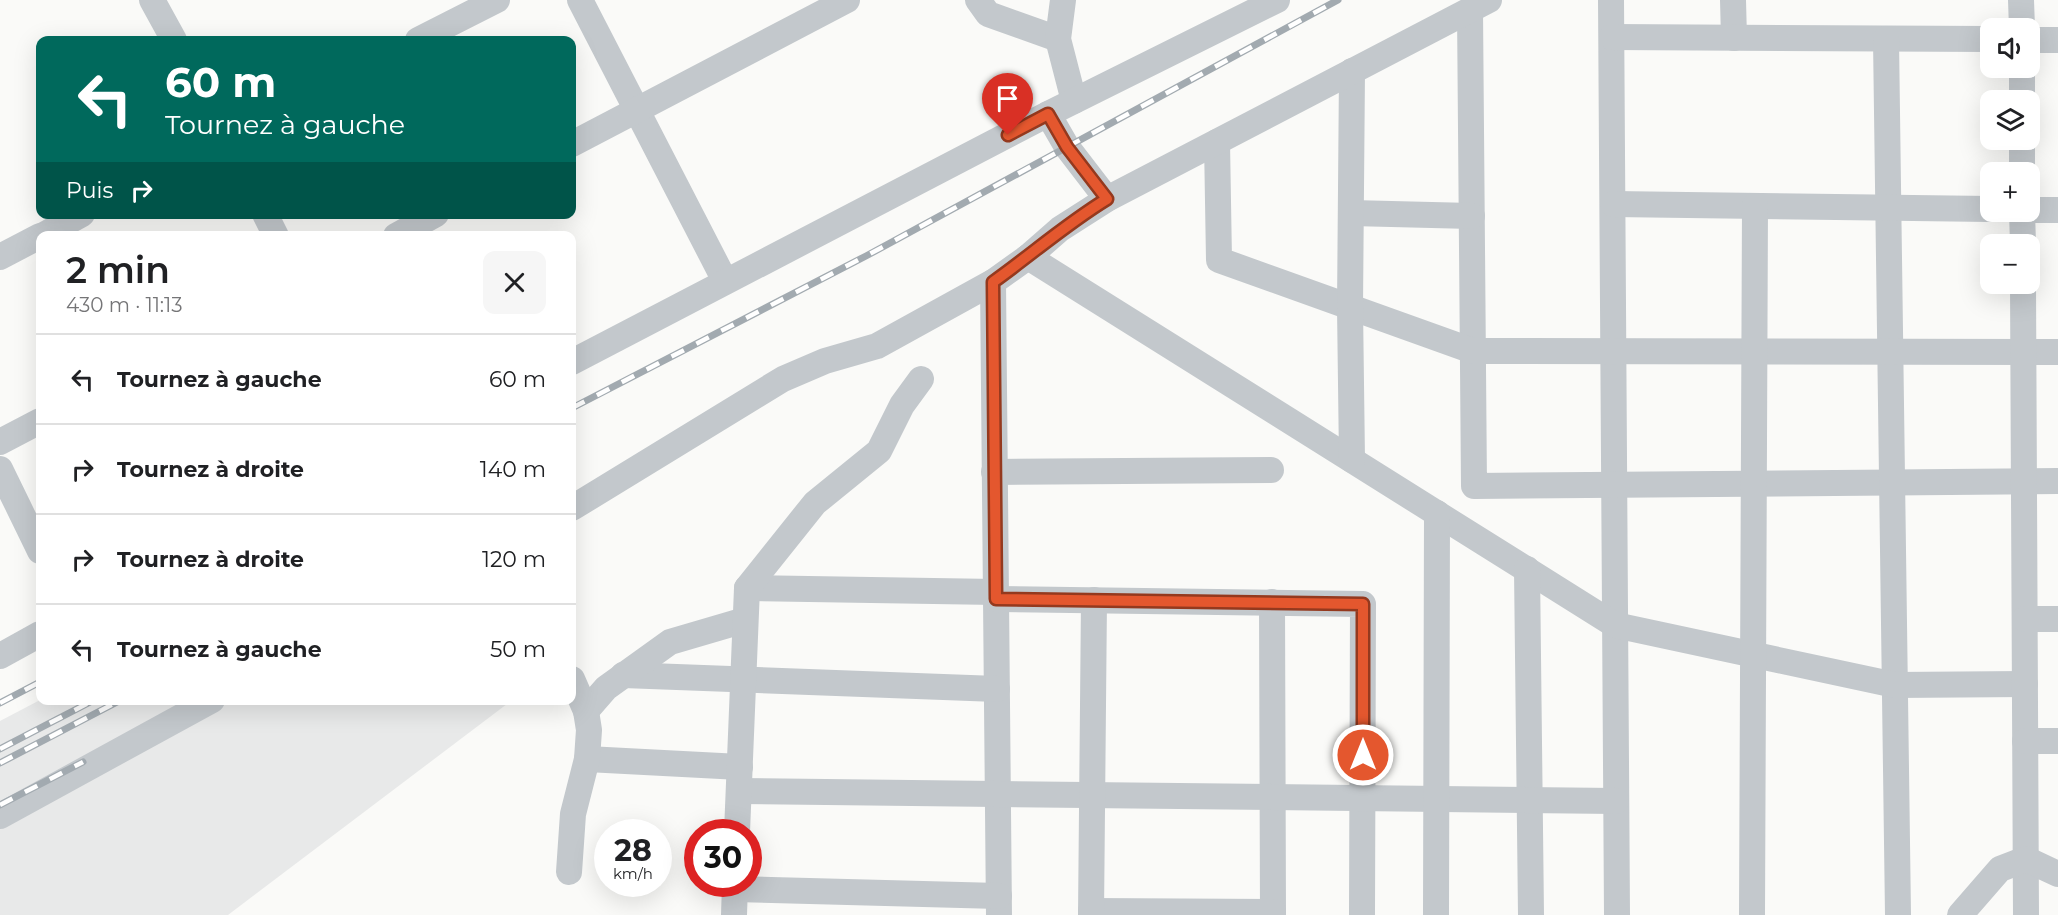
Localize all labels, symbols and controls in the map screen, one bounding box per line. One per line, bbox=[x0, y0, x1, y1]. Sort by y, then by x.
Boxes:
map controls bbox=[1980, 18, 2040, 294]
button: sound bbox=[1980, 18, 2040, 78]
text: 60 m bbox=[165, 56, 276, 108]
icon: left bbox=[66, 60, 144, 138]
pin bbox=[982, 73, 1033, 135]
icon: arrive bbox=[991, 82, 1024, 115]
button: layers bbox=[1980, 90, 2040, 150]
text: Tournez à gauche bbox=[165, 108, 405, 141]
button: + bbox=[1980, 162, 2040, 222]
icon: right bbox=[125, 174, 158, 207]
text: Puis bbox=[66, 177, 113, 204]
button: − bbox=[1980, 234, 2040, 294]
text: 2 min bbox=[66, 248, 170, 292]
button: close bbox=[483, 251, 546, 314]
text: 430 m · 11:13 bbox=[66, 293, 183, 317]
icon: left bbox=[66, 363, 99, 396]
text: Tournez à gauche bbox=[117, 366, 322, 393]
text: 60 m bbox=[489, 366, 546, 393]
icon: right bbox=[66, 453, 99, 486]
text: Tournez à droite bbox=[117, 456, 304, 483]
text: 140 m bbox=[480, 456, 546, 483]
icon: right bbox=[66, 543, 99, 576]
text: Tournez à droite bbox=[117, 546, 304, 573]
text: 120 m bbox=[482, 546, 546, 573]
icon: left bbox=[66, 633, 99, 666]
text: Tournez à gauche bbox=[117, 636, 322, 663]
text: 50 m bbox=[490, 636, 546, 663]
position arrow bbox=[1331, 723, 1395, 787]
speed limit sign: 30 bbox=[684, 819, 762, 897]
text: 28 bbox=[614, 832, 652, 869]
text: km/h bbox=[613, 864, 653, 883]

